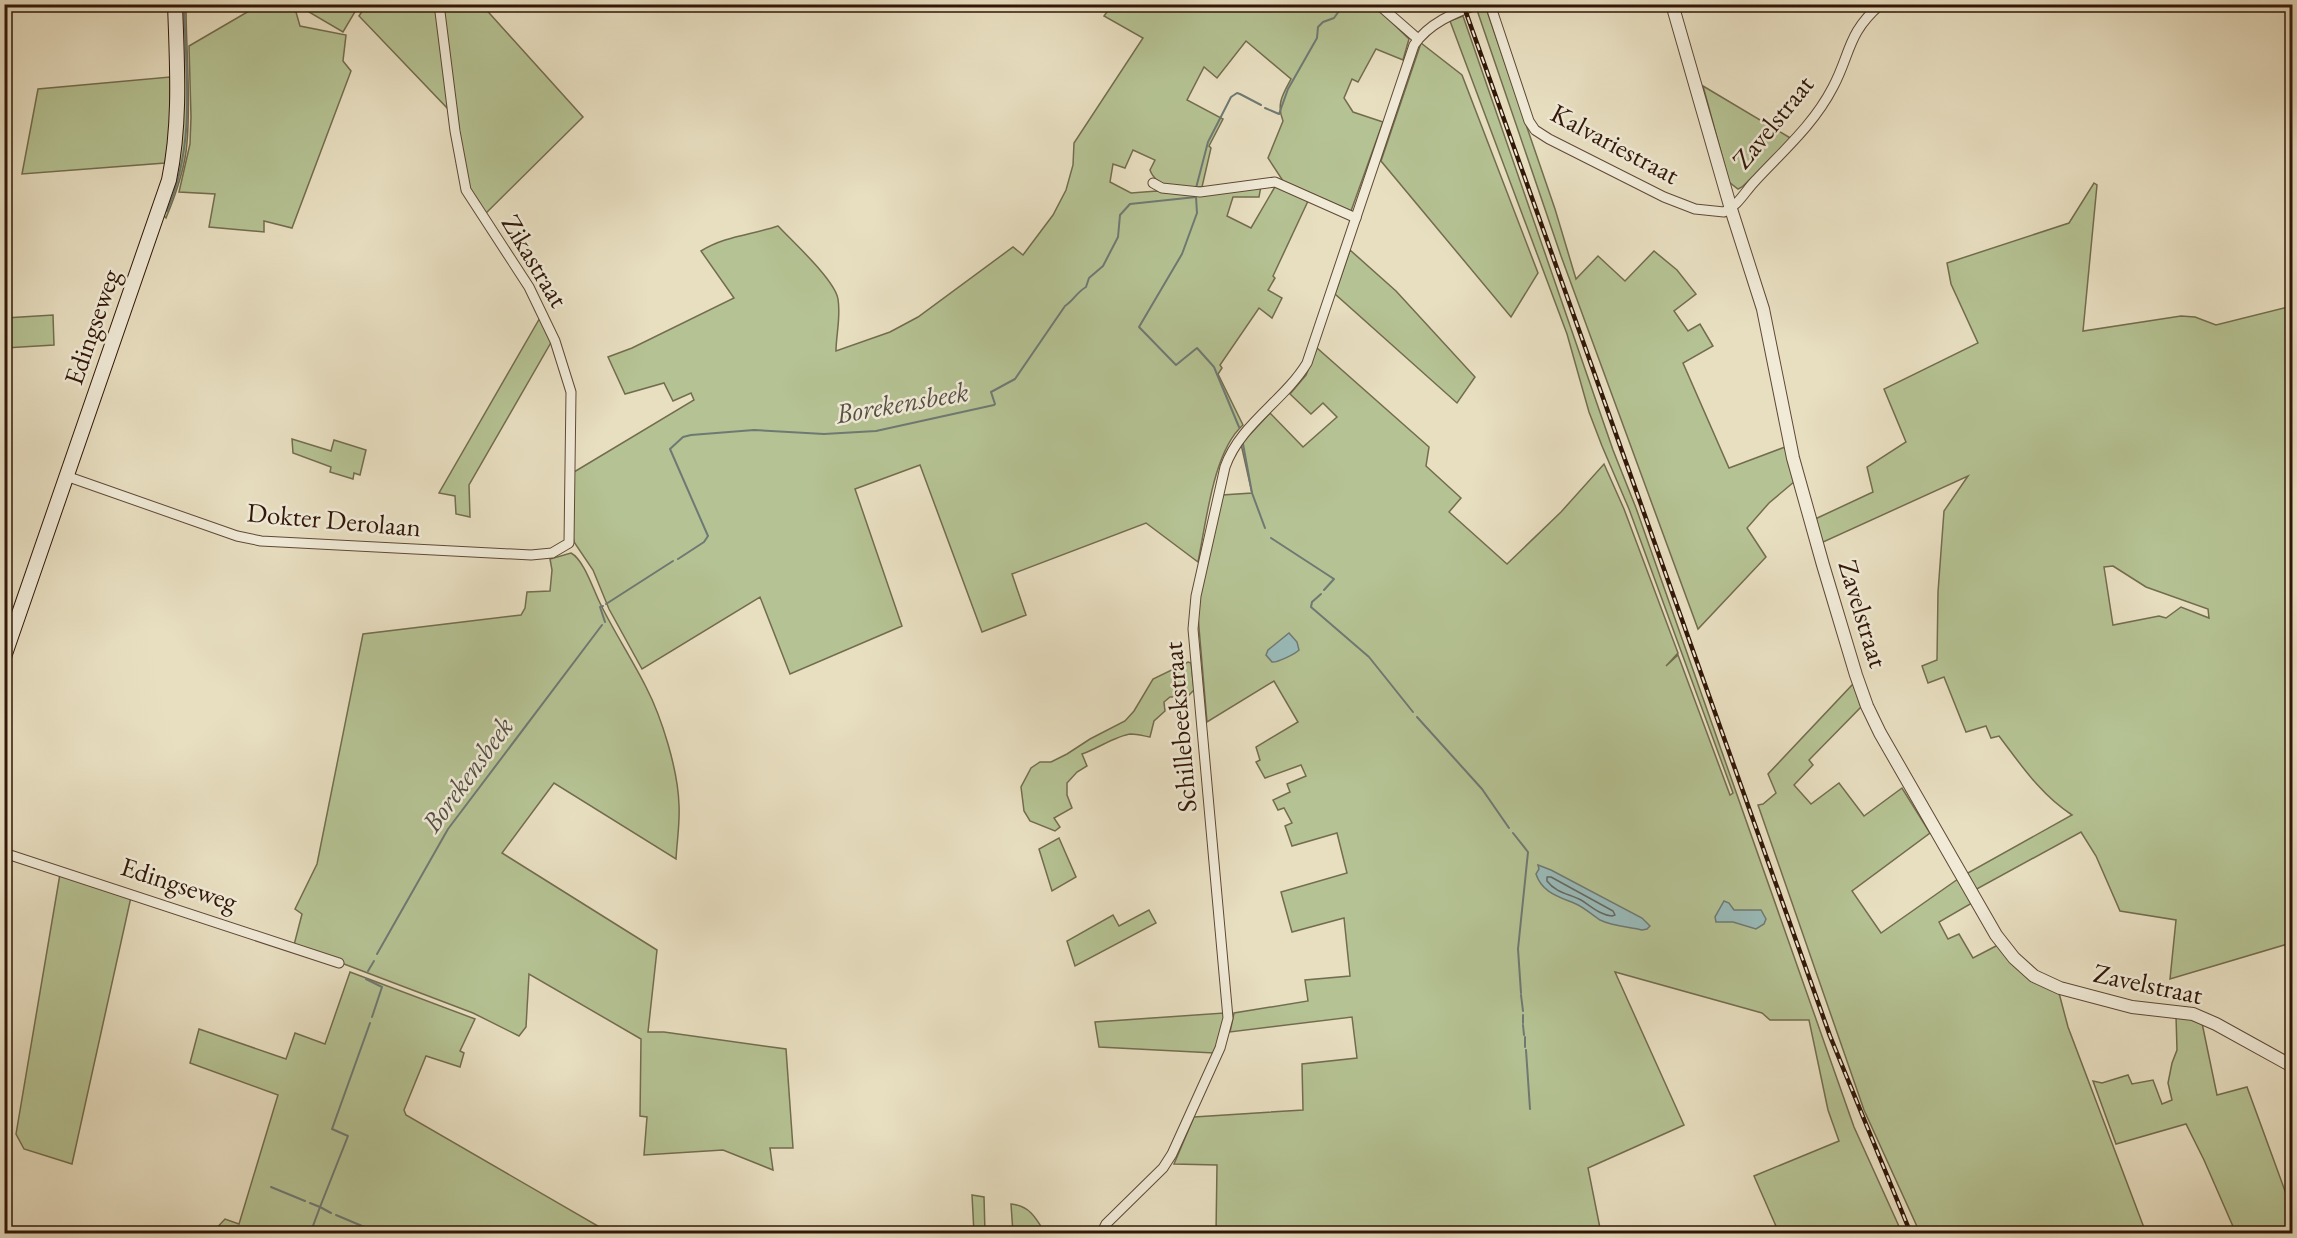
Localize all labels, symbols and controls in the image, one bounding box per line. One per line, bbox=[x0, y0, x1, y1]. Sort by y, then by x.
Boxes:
street label: Zavelstraat bbox=[1724, 67, 1821, 176]
street label: Kalvariestraat bbox=[1545, 95, 1686, 192]
street label: Zikastraat bbox=[494, 208, 577, 314]
street label: Edingseweg bbox=[55, 264, 128, 389]
water label: Borekensbeek bbox=[832, 373, 971, 432]
street label: Dokter Derolaan bbox=[246, 494, 423, 545]
street label: Zavelstraat bbox=[1831, 556, 1897, 673]
street label: Schillebeekstraat bbox=[1155, 640, 1204, 814]
water label: Borekensbeek bbox=[412, 709, 521, 840]
street label: Edingseweg bbox=[117, 848, 242, 919]
street label: Zavelstraat bbox=[2090, 955, 2206, 1012]

